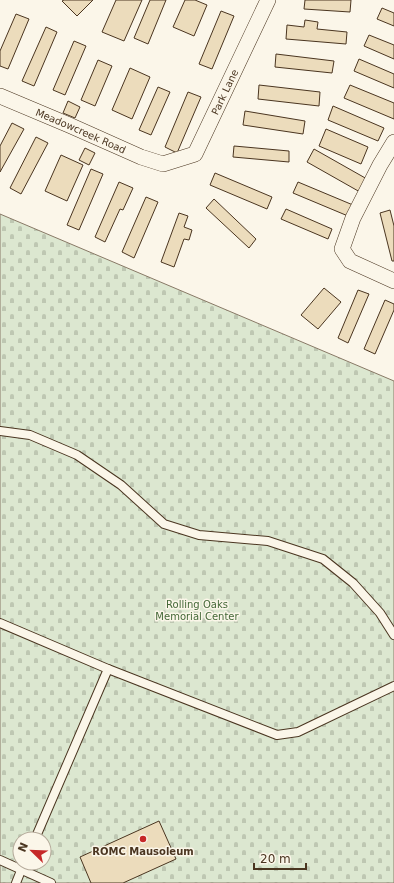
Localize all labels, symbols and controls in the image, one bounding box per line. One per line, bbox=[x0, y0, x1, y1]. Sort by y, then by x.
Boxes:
street label: Park Lane bbox=[209, 67, 240, 116]
street label: Meadowcreek Road bbox=[34, 106, 128, 155]
park label: Rolling Oaks Memorial Center bbox=[155, 599, 240, 622]
north arrow bbox=[12, 831, 52, 871]
marker: ROMC Mausoleum bbox=[138, 834, 148, 844]
text: N bbox=[15, 841, 31, 854]
scale bar bbox=[254, 845, 306, 871]
place label: ROMC Mausoleum bbox=[92, 846, 194, 857]
text: 20 m bbox=[260, 852, 291, 866]

